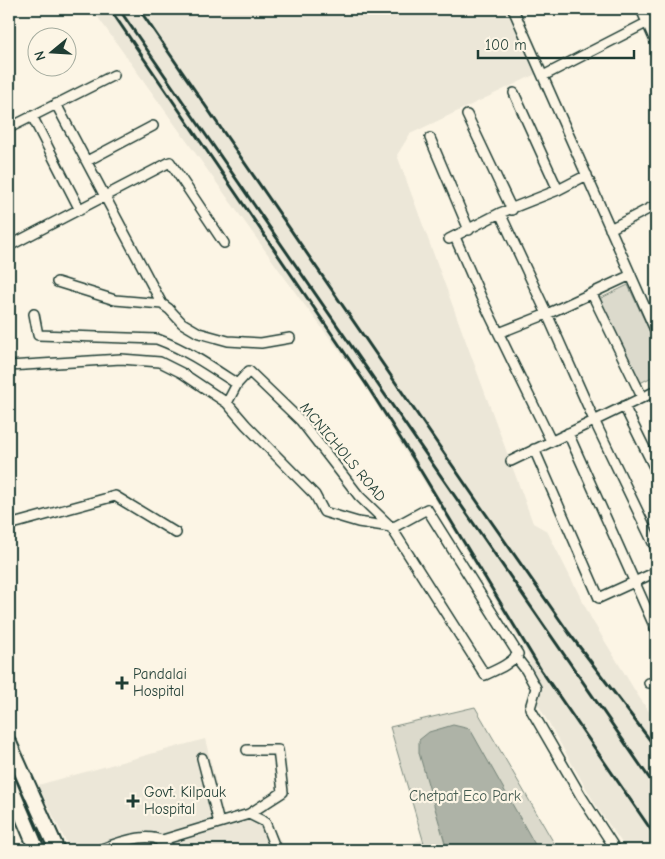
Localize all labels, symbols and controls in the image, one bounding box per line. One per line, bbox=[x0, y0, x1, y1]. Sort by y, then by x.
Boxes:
north arrow bbox=[28, 28, 78, 78]
scale bar bbox=[478, 28, 634, 60]
text: 100 m bbox=[485, 36, 527, 54]
text: N bbox=[31, 49, 50, 63]
street label: MCNICHOLS ROAD bbox=[296, 399, 390, 505]
place label: Pandalai Hospital bbox=[133, 665, 187, 700]
marker: Pandalai Hospital bbox=[115, 676, 129, 690]
place label: Govt. Kilpauk Hospital bbox=[144, 783, 227, 818]
park label: Chetpat Eco Park bbox=[409, 787, 522, 805]
marker: Govt. Kilpauk Hospital bbox=[126, 794, 140, 808]

